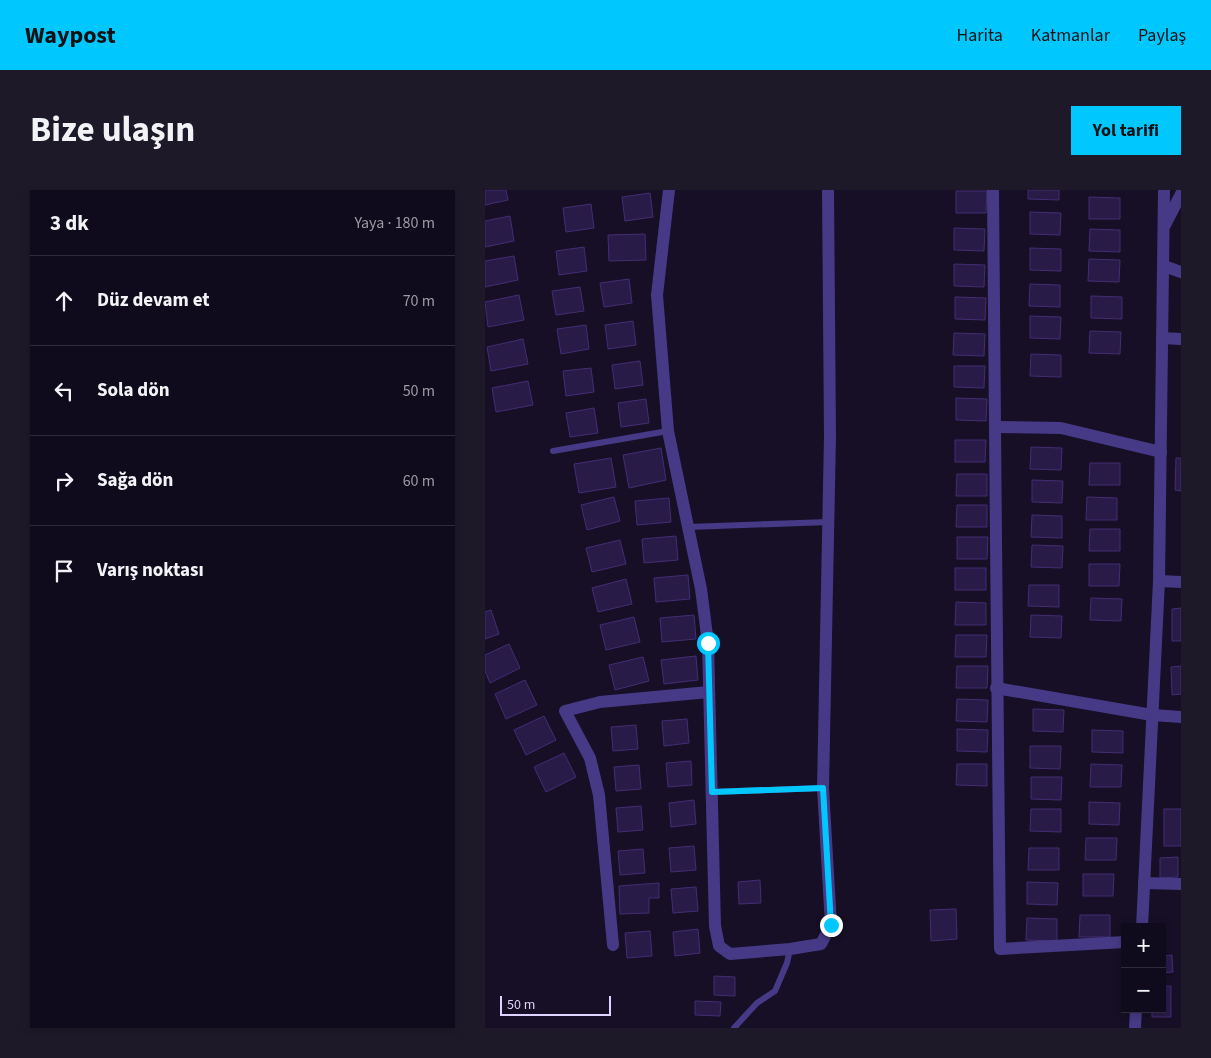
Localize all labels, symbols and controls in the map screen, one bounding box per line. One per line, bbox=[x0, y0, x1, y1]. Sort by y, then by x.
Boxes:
text: Waypost bbox=[25, 18, 116, 53]
text: Harita bbox=[957, 23, 1003, 48]
text: Katmanlar bbox=[1031, 23, 1110, 48]
text: Paylaş bbox=[1138, 23, 1186, 48]
text: Bize ulaşın bbox=[30, 105, 195, 155]
button: Yol tarifi bbox=[1071, 106, 1181, 155]
text: 3 dk bbox=[50, 208, 89, 238]
text: Yaya · 180 m bbox=[354, 212, 435, 234]
icon: ahead bbox=[50, 287, 78, 315]
text: Düz devam et bbox=[97, 287, 210, 314]
text: 70 m bbox=[403, 290, 435, 312]
icon: left bbox=[50, 377, 78, 405]
text: Sola dön bbox=[97, 377, 170, 404]
text: 50 m bbox=[403, 380, 435, 402]
icon: right bbox=[50, 467, 78, 495]
text: Sağa dön bbox=[97, 467, 173, 494]
text: 60 m bbox=[403, 470, 435, 492]
icon: arrive bbox=[50, 557, 78, 585]
text: Varış noktası bbox=[97, 557, 204, 584]
route start bbox=[697, 632, 720, 655]
route end bbox=[820, 914, 843, 937]
map controls bbox=[1121, 923, 1166, 1013]
button: + bbox=[1121, 923, 1166, 968]
button: − bbox=[1121, 968, 1166, 1013]
scale bar bbox=[500, 993, 611, 1016]
text: 50 m bbox=[507, 995, 535, 1015]

